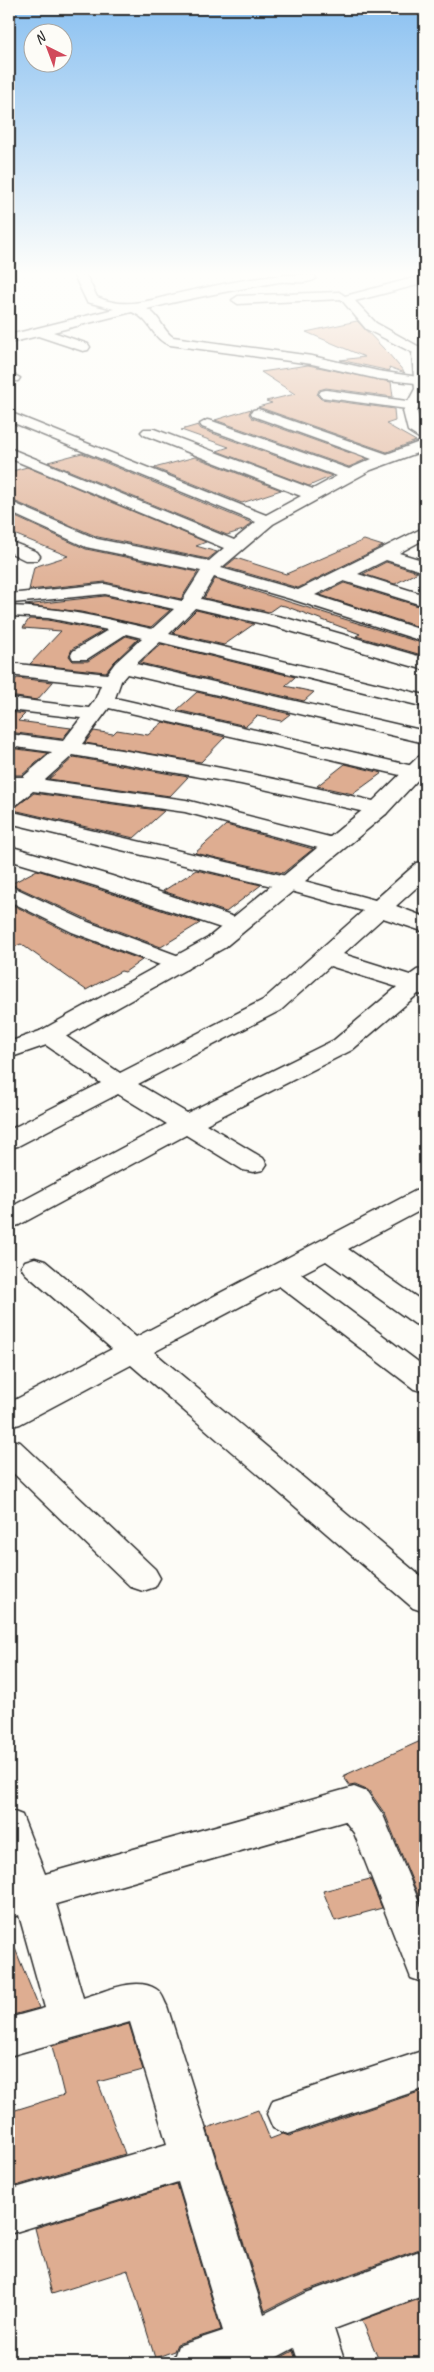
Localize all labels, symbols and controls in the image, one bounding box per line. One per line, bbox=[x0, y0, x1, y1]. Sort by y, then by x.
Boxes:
north arrow bbox=[22, 22, 72, 72]
text: N bbox=[31, 28, 50, 48]

